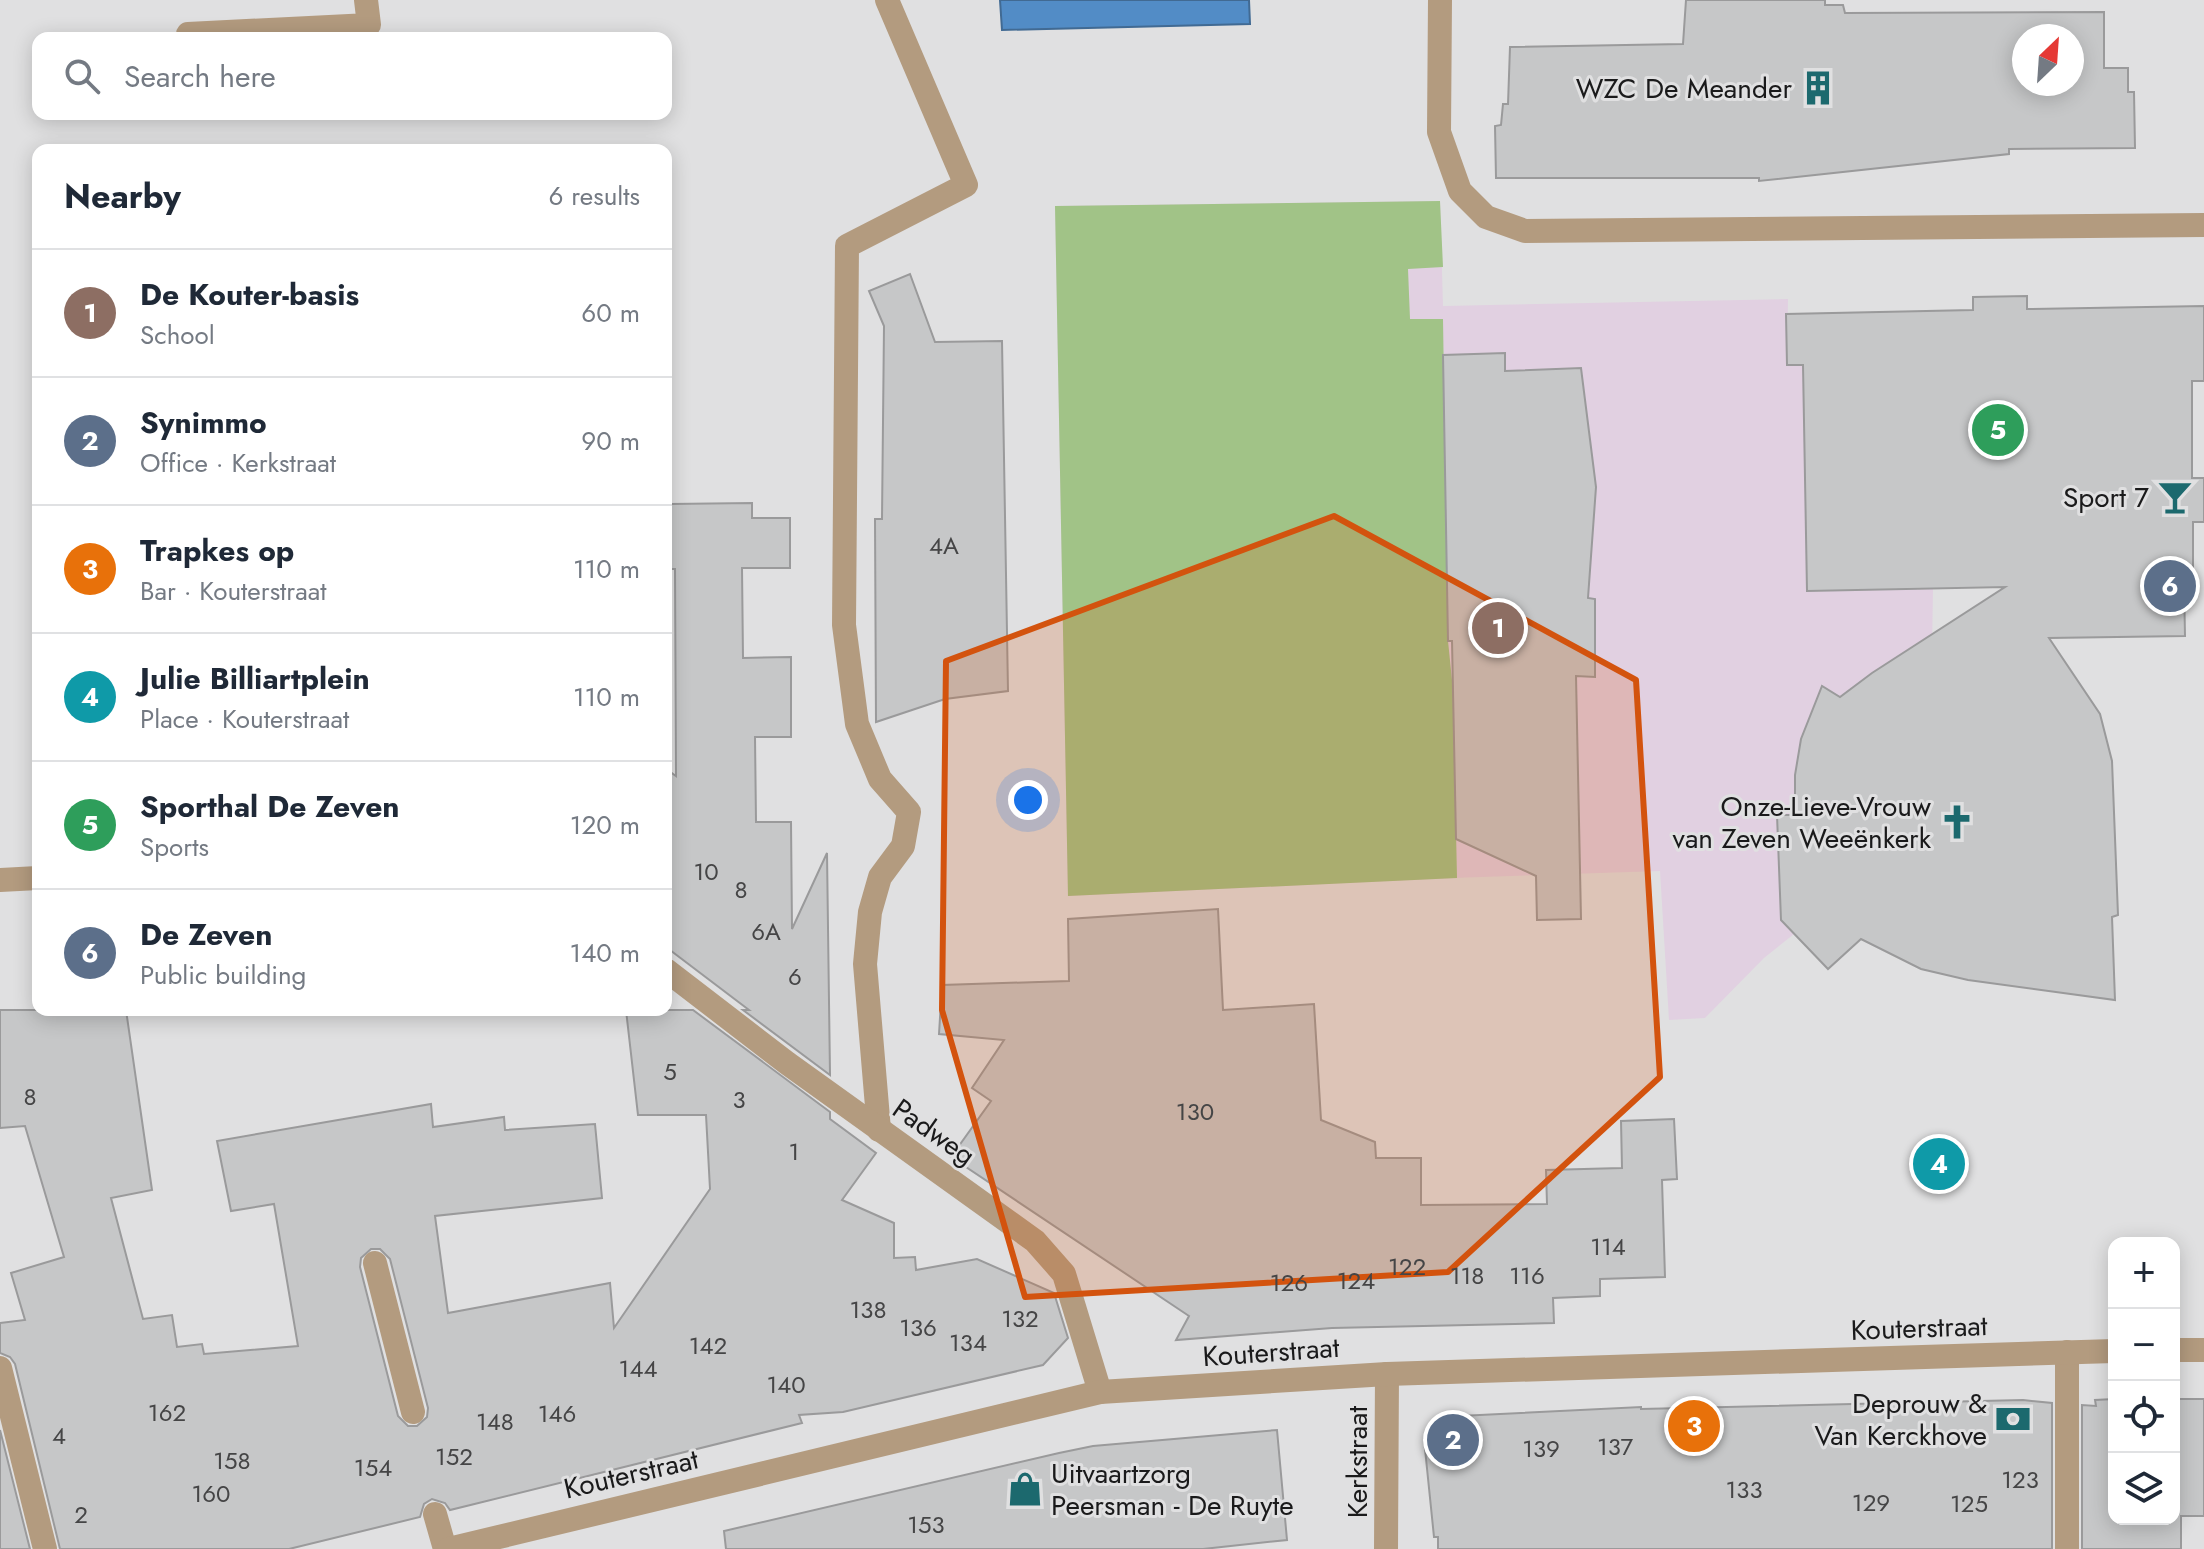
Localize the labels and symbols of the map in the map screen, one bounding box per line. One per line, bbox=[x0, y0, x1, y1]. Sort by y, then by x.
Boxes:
north arrow bbox=[2012, 24, 2084, 96]
place label: WZC De Meander bbox=[1576, 68, 1792, 109]
building icon: WZC De Meander bbox=[1799, 69, 1837, 107]
pin: 5 bbox=[1972, 400, 2024, 460]
place label: Sport 7 bbox=[2063, 477, 2149, 518]
bar icon: Sport 7 bbox=[2156, 478, 2194, 516]
house number: 4A bbox=[929, 528, 959, 563]
pin: 6 bbox=[2144, 556, 2196, 616]
pin: 1 bbox=[1472, 598, 1524, 658]
your location bbox=[1008, 780, 1048, 820]
place label: Onze-Lieve-Vrouw van Zeven Weeënkerk bbox=[1673, 786, 1932, 859]
church icon: Onze-Lieve-Vrouw van Zeven Weeënkerk bbox=[1938, 803, 1976, 841]
house number: 10 bbox=[693, 854, 719, 889]
house number: 8 bbox=[734, 872, 748, 907]
house number: 6A bbox=[751, 914, 781, 949]
house number: 6 bbox=[788, 959, 802, 994]
house number: 5 bbox=[663, 1054, 677, 1089]
house number: 8 bbox=[23, 1079, 37, 1114]
house number: 3 bbox=[732, 1082, 746, 1117]
street label: Padweg bbox=[884, 1089, 984, 1175]
house number: 130 bbox=[1176, 1094, 1214, 1129]
house number: 1 bbox=[789, 1134, 799, 1169]
pin: 4 bbox=[1913, 1134, 1965, 1194]
house number: 114 bbox=[1590, 1229, 1626, 1264]
house number: 122 bbox=[1388, 1249, 1426, 1284]
house number: 118 bbox=[1450, 1258, 1484, 1293]
house number: 116 bbox=[1509, 1258, 1545, 1293]
house number: 124 bbox=[1337, 1263, 1375, 1298]
house number: 126 bbox=[1270, 1265, 1308, 1300]
house number: 138 bbox=[849, 1292, 887, 1327]
house number: 132 bbox=[1001, 1301, 1039, 1336]
street label: Kouterstraat bbox=[1850, 1305, 1988, 1351]
house number: 136 bbox=[899, 1310, 937, 1345]
house number: 134 bbox=[949, 1325, 987, 1360]
street label: Kouterstraat bbox=[1201, 1327, 1341, 1377]
house number: 142 bbox=[689, 1328, 727, 1363]
house number: 144 bbox=[619, 1351, 657, 1386]
house number: 140 bbox=[766, 1367, 806, 1402]
place label: Deprouw & Van Kerckhove bbox=[1815, 1383, 1987, 1456]
house number: 162 bbox=[148, 1395, 186, 1430]
house number: 146 bbox=[538, 1396, 576, 1431]
pin: 3 bbox=[1668, 1396, 1720, 1456]
bank icon: Deprouw & Van Kerckhove bbox=[1994, 1400, 2032, 1438]
house number: 148 bbox=[476, 1404, 514, 1439]
street label: Kerkstraat bbox=[1337, 1405, 1378, 1518]
pin: 2 bbox=[1427, 1410, 1479, 1470]
house number: 4 bbox=[52, 1418, 66, 1453]
house number: 137 bbox=[1597, 1429, 1633, 1464]
house number: 139 bbox=[1522, 1431, 1560, 1466]
house number: 152 bbox=[435, 1439, 473, 1474]
street label: Kouterstraat bbox=[560, 1439, 703, 1509]
house number: 158 bbox=[213, 1443, 251, 1478]
house number: 154 bbox=[354, 1450, 392, 1485]
place label: Uitvaartzorg Peersman - De Ruyte bbox=[1051, 1453, 1294, 1526]
house number: 123 bbox=[2001, 1462, 2039, 1497]
shop icon: Uitvaartzorg Peersman - De Ruyte bbox=[1006, 1470, 1044, 1508]
house number: 133 bbox=[1725, 1472, 1763, 1507]
house number: 160 bbox=[191, 1476, 231, 1511]
house number: 129 bbox=[1852, 1485, 1890, 1520]
house number: 125 bbox=[1950, 1486, 1988, 1521]
house number: 2 bbox=[74, 1497, 88, 1532]
house number: 153 bbox=[907, 1507, 945, 1542]

